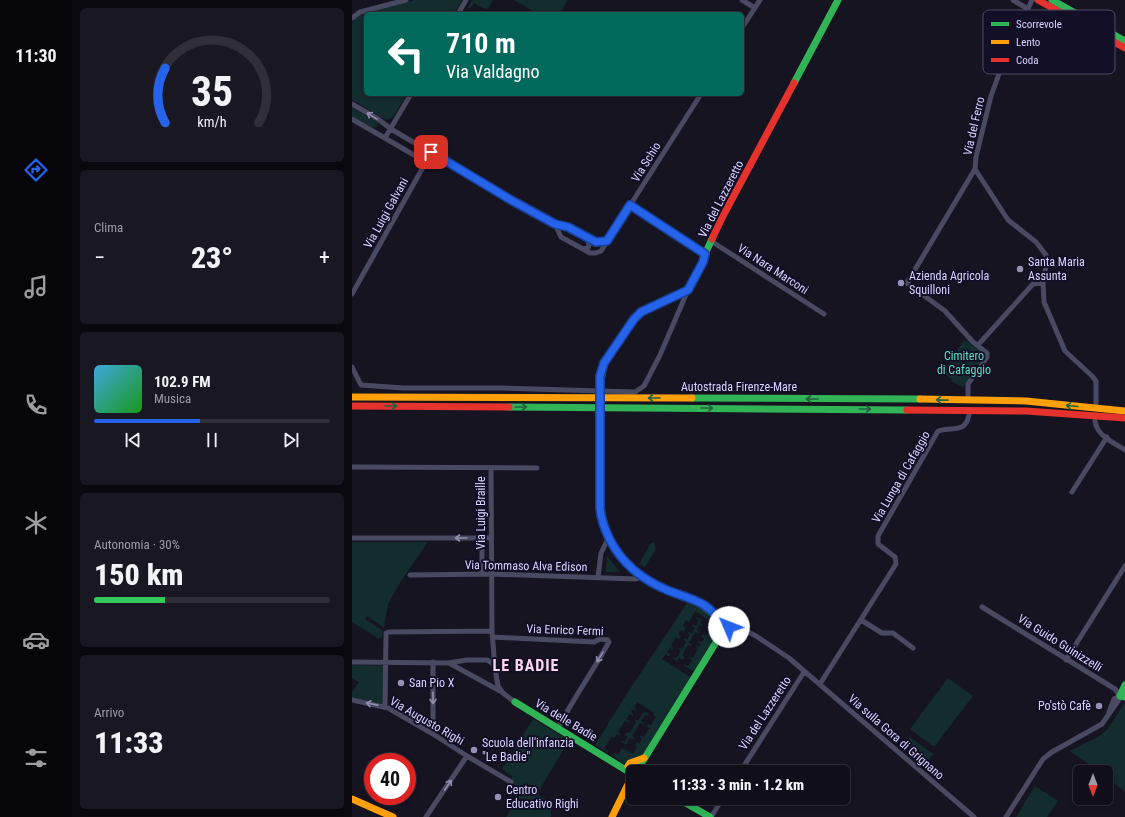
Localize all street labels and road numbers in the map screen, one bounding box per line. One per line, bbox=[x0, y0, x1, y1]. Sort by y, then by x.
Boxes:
street label: Via del Ferro bbox=[960, 95, 988, 157]
street label: Via Schio bbox=[628, 139, 664, 185]
street label: Via del Lazzeretto bbox=[696, 158, 746, 240]
street label: Via Luigi Galvani bbox=[361, 175, 411, 251]
street label: Via Nara Marconi bbox=[735, 241, 811, 297]
street label: Autostrada Firenze-Mare bbox=[681, 380, 797, 394]
street label: Via Lunga di Cafaggio bbox=[869, 429, 933, 525]
street label: Via Luigi Braille bbox=[474, 476, 488, 550]
street label: Via Tommaso Alva Edison bbox=[465, 558, 588, 574]
street label: Via Guido Guinizzelli bbox=[1015, 611, 1105, 675]
street label: Via Enrico Fermi bbox=[526, 622, 604, 638]
street label: Via del Lazzeretto bbox=[736, 674, 794, 752]
street label: Via sulla Gora di Grignano bbox=[845, 692, 947, 782]
street label: Via Augusto Righi bbox=[387, 694, 467, 748]
street label: Via delle Badie bbox=[532, 696, 600, 744]

